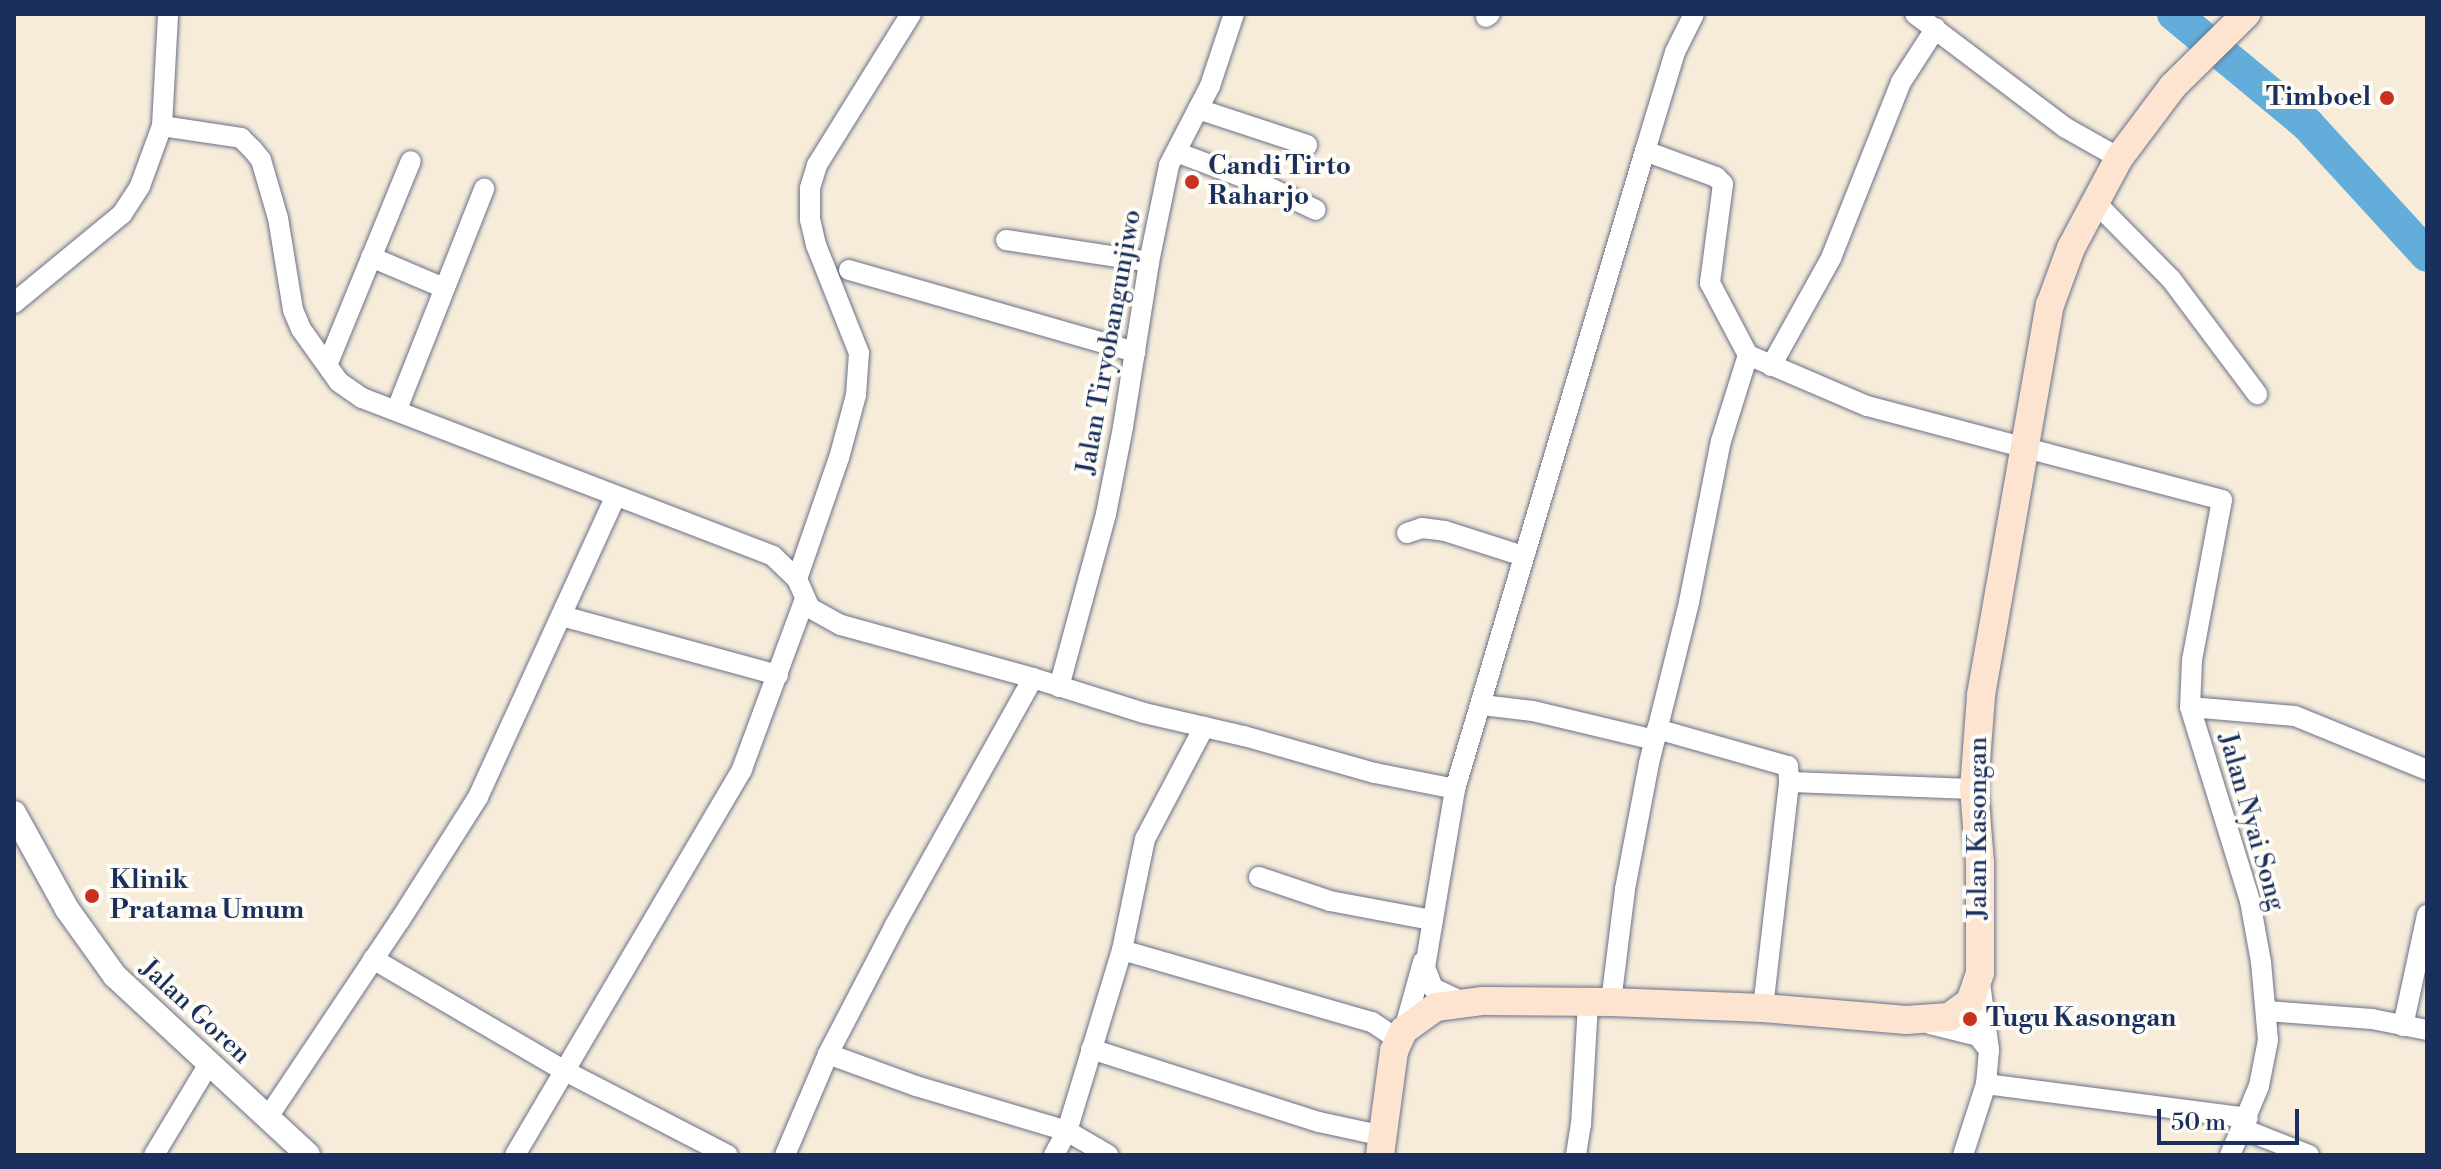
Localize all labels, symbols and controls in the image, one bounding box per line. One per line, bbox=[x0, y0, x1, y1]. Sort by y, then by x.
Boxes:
place label: Timboel bbox=[2266, 82, 2371, 114]
marker: Timboel bbox=[2378, 89, 2396, 107]
place label: Candi Tirto Raharjo bbox=[1208, 151, 1351, 212]
marker: Candi Tirto Raharjo bbox=[1183, 173, 1201, 191]
street label: Jalan Tiryobangunjiwo bbox=[1071, 207, 1149, 477]
street label: Jalan Nyai Song bbox=[2211, 730, 2291, 914]
street label: Jalan Kasongan bbox=[1963, 737, 1995, 919]
place label: Klinik Pratama Umum bbox=[110, 865, 304, 926]
marker: Klinik Pratama Umum bbox=[81, 885, 103, 907]
street label: Jalan Goren bbox=[133, 953, 257, 1071]
place label: Tugu Kasongan bbox=[1986, 1003, 2176, 1035]
marker: Tugu Kasongan bbox=[1961, 1010, 1979, 1028]
scale bar bbox=[2161, 1093, 2303, 1143]
text: 50 m bbox=[2171, 1108, 2226, 1138]

